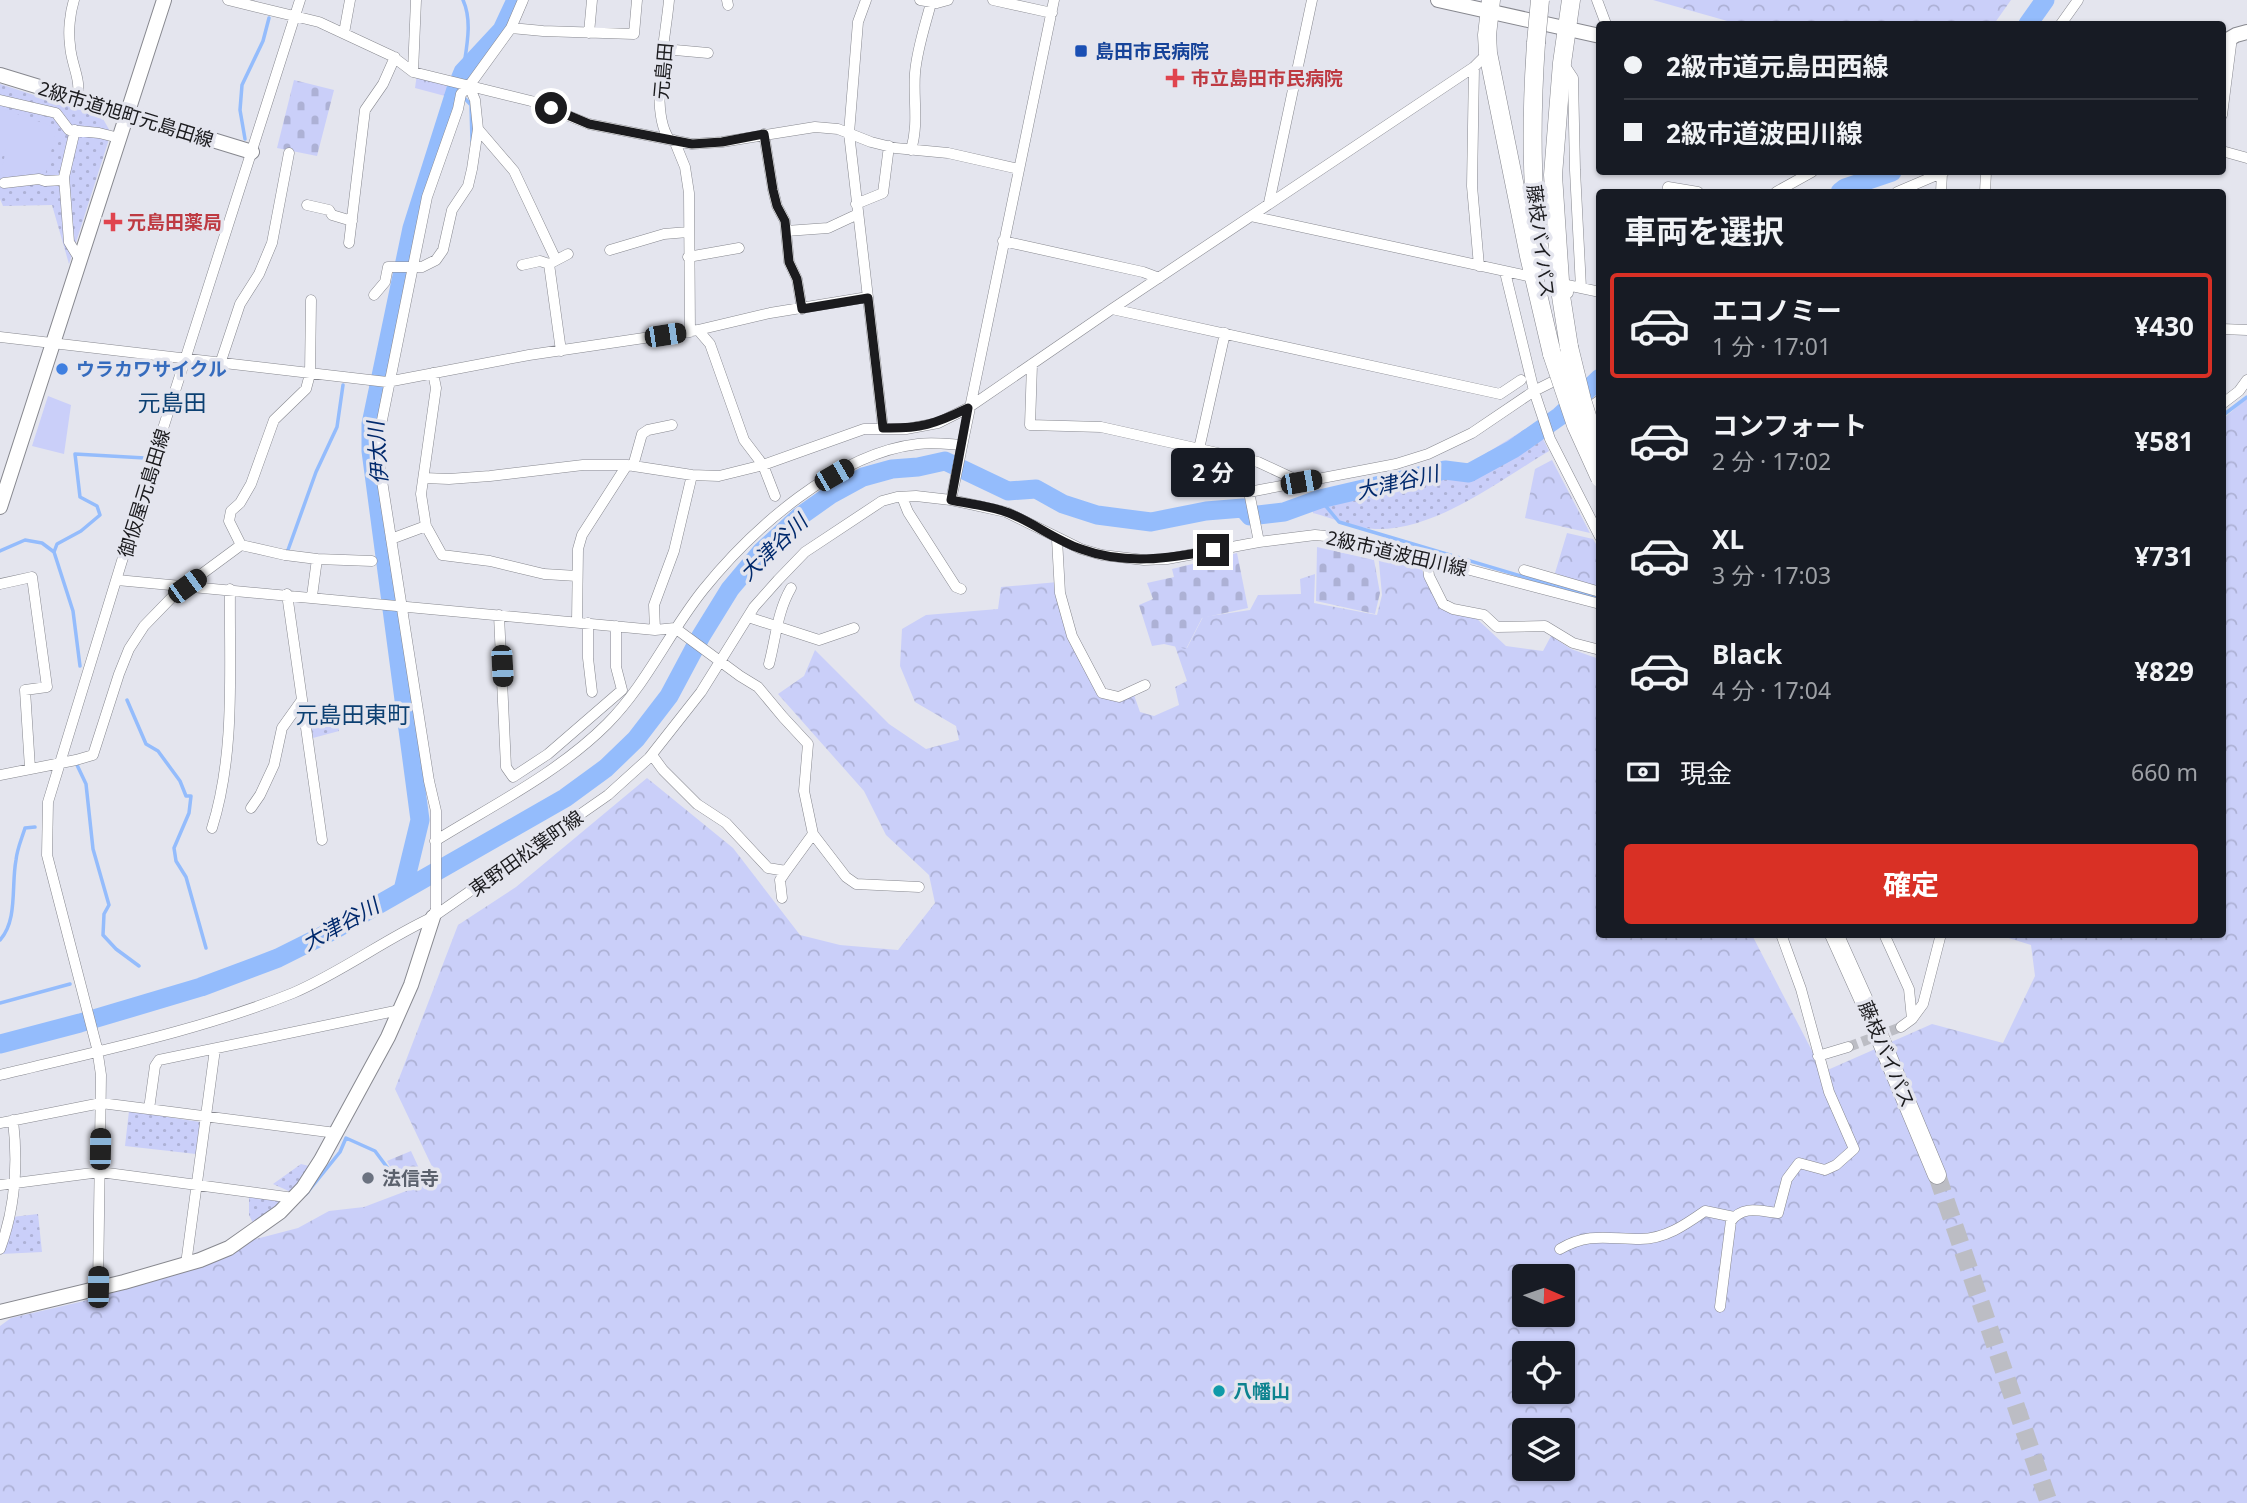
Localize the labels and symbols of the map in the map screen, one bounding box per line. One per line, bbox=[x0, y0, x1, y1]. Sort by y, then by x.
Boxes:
place label: 島田市民病院 bbox=[1095, 38, 1209, 64]
street label: 元島田 bbox=[648, 41, 678, 101]
marker: 島田市民病院 bbox=[1073, 43, 1089, 59]
place label: 市立島田市民病院 bbox=[1191, 65, 1343, 91]
marker: 市立島田市民病院 bbox=[1165, 68, 1185, 88]
street label: 2級市道旭町元島田線 bbox=[35, 75, 217, 153]
route start bbox=[535, 92, 567, 124]
street label: 藤枝バイパス bbox=[1521, 183, 1561, 299]
place label: 元島田薬局 bbox=[127, 209, 222, 235]
marker: 元島田薬局 bbox=[105, 214, 121, 230]
car bbox=[643, 321, 688, 349]
place label: ウラカワサイクル bbox=[76, 356, 227, 382]
marker: ウラカワサイクル bbox=[54, 361, 70, 377]
district label: 元島田 bbox=[138, 386, 207, 418]
water label: 伊太川 bbox=[361, 419, 393, 485]
street label: 御仮屋元島田線 bbox=[112, 426, 176, 560]
callout: 2 分 bbox=[1171, 448, 1255, 498]
car bbox=[811, 455, 858, 495]
water label: 大津谷川 bbox=[1353, 458, 1443, 505]
car bbox=[1279, 468, 1324, 496]
water label: 大津谷川 bbox=[733, 506, 814, 586]
street label: 2級市道波田川線 bbox=[1324, 524, 1470, 582]
route end bbox=[1197, 534, 1229, 566]
car bbox=[164, 565, 211, 607]
car bbox=[491, 644, 514, 688]
district label: 元島田東町 bbox=[296, 698, 411, 730]
street label: 東野田松葉町線 bbox=[464, 804, 588, 902]
water label: 大津谷川 bbox=[296, 890, 385, 957]
street label: 藤枝バイパス bbox=[1853, 997, 1921, 1111]
car bbox=[90, 1128, 111, 1170]
place label: 法信寺 bbox=[382, 1165, 439, 1191]
marker: 法信寺 bbox=[360, 1170, 376, 1186]
north arrow bbox=[1512, 1264, 1575, 1326]
car bbox=[88, 1266, 109, 1308]
place label: 八幡山 bbox=[1233, 1378, 1290, 1404]
marker: 八幡山 bbox=[1211, 1383, 1227, 1399]

